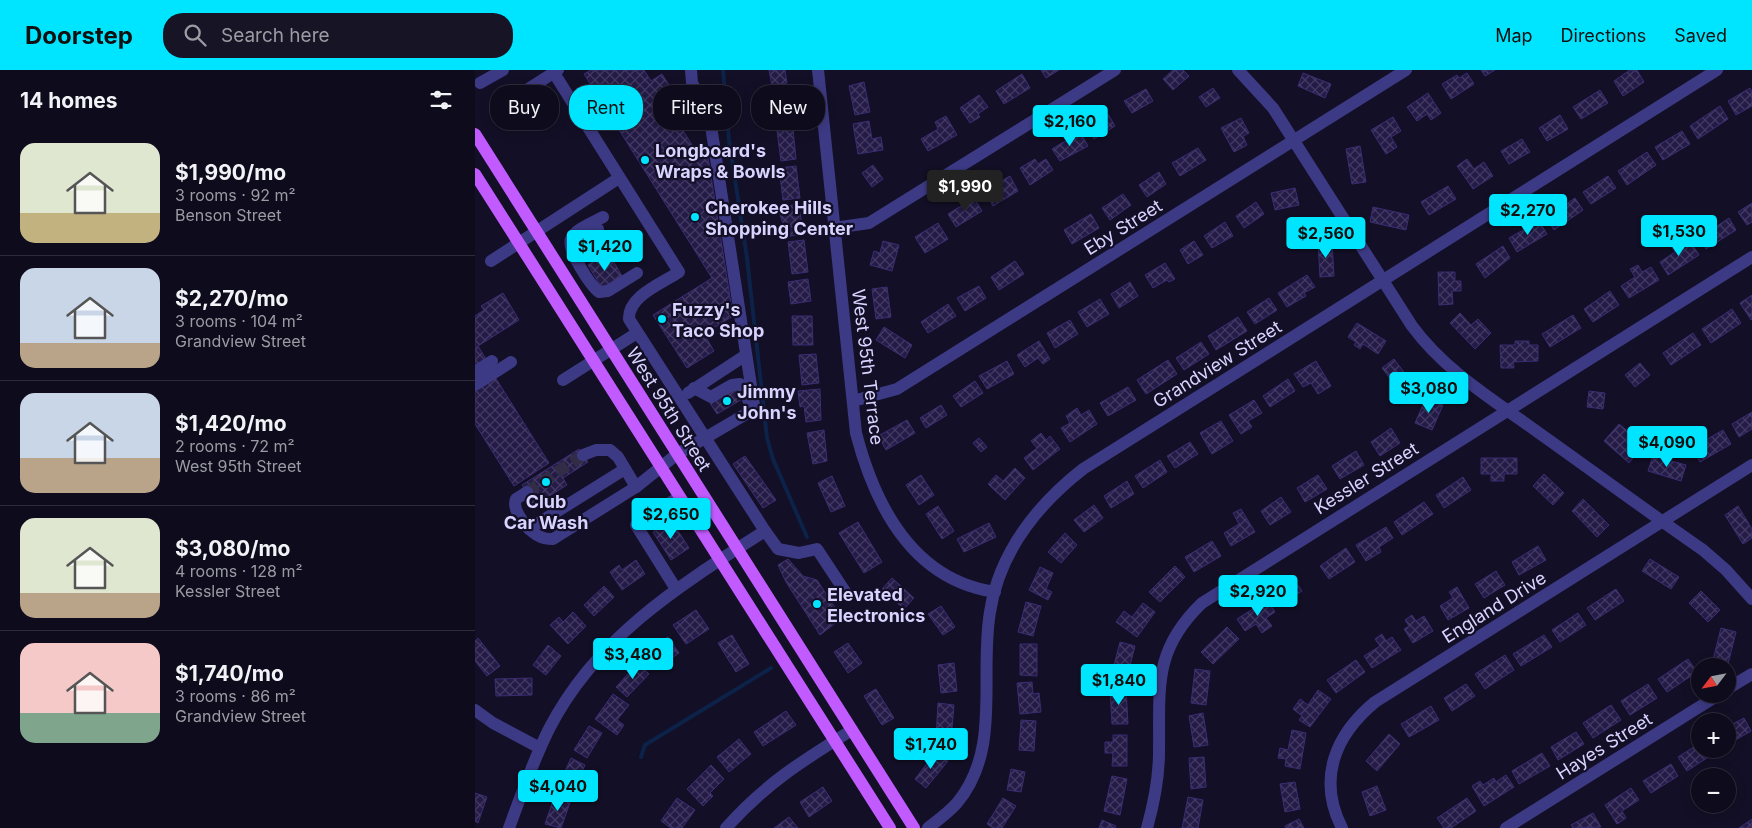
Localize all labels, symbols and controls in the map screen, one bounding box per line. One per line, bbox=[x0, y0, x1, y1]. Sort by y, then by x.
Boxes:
search box bbox=[163, 13, 513, 58]
text: Doorstep bbox=[25, 21, 133, 50]
icon: search bbox=[181, 21, 209, 49]
text: Search here bbox=[221, 24, 330, 47]
text: Map bbox=[1495, 25, 1533, 46]
text: Directions bbox=[1561, 25, 1646, 46]
text: Saved bbox=[1674, 25, 1727, 46]
chip: Buy bbox=[490, 85, 559, 130]
chip: Rent bbox=[569, 85, 643, 130]
chip: Filters bbox=[653, 85, 741, 130]
chip: New bbox=[751, 85, 825, 130]
icon: filters bbox=[427, 86, 455, 114]
text: 14 homes bbox=[20, 88, 118, 113]
pin: $2,160 bbox=[1029, 104, 1111, 147]
text: $2,160 bbox=[1044, 111, 1096, 131]
place label: Longboard's Wraps & Bowls bbox=[655, 140, 786, 182]
marker: Longboard's Wraps & Bowls bbox=[639, 154, 651, 166]
text: $1,990/mo bbox=[175, 160, 286, 185]
icon: home bbox=[60, 163, 120, 223]
pin: $1,990 bbox=[924, 170, 1006, 212]
text: $1,990 bbox=[938, 176, 992, 196]
text: 3 rooms · 92 m² bbox=[175, 185, 296, 205]
pin: $2,270 bbox=[1487, 194, 1569, 236]
street label: Eby Street bbox=[1080, 195, 1166, 259]
place label: Cherokee Hills Shopping Center bbox=[705, 197, 853, 239]
text: $2,270 bbox=[1500, 200, 1556, 220]
text: Benson Street bbox=[175, 205, 281, 225]
marker: Cherokee Hills Shopping Center bbox=[689, 211, 701, 223]
pin: $1,530 bbox=[1638, 214, 1720, 257]
pin: $2,560 bbox=[1285, 216, 1367, 259]
text: $1,530 bbox=[1652, 221, 1706, 241]
text: $2,560 bbox=[1297, 223, 1355, 243]
pin: $1,420 bbox=[564, 230, 646, 272]
text: $1,420 bbox=[578, 236, 632, 256]
text: $2,270/mo bbox=[175, 286, 288, 311]
icon: home bbox=[60, 288, 120, 348]
street label: West 95th Terrace bbox=[848, 288, 888, 446]
place label: Fuzzy's Taco Shop bbox=[672, 299, 764, 341]
text: 3 rooms · 104 m² bbox=[175, 311, 303, 331]
marker: Fuzzy's Taco Shop bbox=[656, 313, 668, 325]
street label: Grandview Street bbox=[1149, 316, 1285, 412]
text: Grandview Street bbox=[175, 331, 306, 351]
street label: West 95th Street bbox=[622, 343, 716, 475]
pin: $3,080 bbox=[1388, 372, 1470, 414]
text: $3,080 bbox=[1400, 378, 1458, 398]
place label: Jimmy John's bbox=[737, 381, 797, 423]
marker: Jimmy John's bbox=[721, 395, 733, 407]
text: $1,420/mo bbox=[175, 411, 287, 436]
icon: home bbox=[60, 413, 120, 473]
pin: $4,090 bbox=[1626, 426, 1708, 468]
text: $4,090 bbox=[1638, 432, 1696, 452]
text: 2 rooms · 72 m² bbox=[175, 436, 295, 456]
street label: Kessler Street bbox=[1310, 438, 1422, 518]
text: West 95th Street bbox=[175, 456, 301, 476]
marker: Club Car Wash bbox=[540, 476, 552, 488]
place label: Club Car Wash bbox=[504, 491, 588, 533]
pin: $2,650 bbox=[630, 498, 712, 540]
text: $2,650 bbox=[643, 504, 699, 524]
text: $3,080/mo bbox=[175, 536, 290, 561]
icon: home bbox=[60, 538, 120, 598]
text: 4 rooms · 128 m² bbox=[175, 561, 303, 581]
street label: England Drive bbox=[1438, 567, 1550, 647]
pin: $2,920 bbox=[1217, 574, 1299, 617]
text: Kessler Street bbox=[175, 581, 280, 601]
text: $2,920 bbox=[1230, 581, 1286, 601]
place label: Elevated Electronics bbox=[827, 584, 925, 626]
marker: Elevated Electronics bbox=[811, 598, 823, 610]
pin: $3,480 bbox=[592, 638, 674, 680]
text: $3,480 bbox=[604, 644, 662, 664]
north arrow bbox=[1691, 658, 1736, 702]
map controls bbox=[1691, 658, 1736, 813]
text: $1,740/mo bbox=[175, 661, 284, 686]
icon: home bbox=[60, 663, 120, 723]
pin: $1,840 bbox=[1078, 664, 1160, 706]
text: $1,840 bbox=[1092, 670, 1146, 690]
text: 3 rooms · 86 m² bbox=[175, 686, 296, 706]
text: Grandview Street bbox=[175, 706, 306, 726]
street label: Hayes Street bbox=[1552, 708, 1656, 784]
button: + bbox=[1691, 713, 1736, 758]
pin: $1,740 bbox=[890, 728, 972, 770]
text: $1,740 bbox=[905, 734, 957, 754]
button: − bbox=[1691, 768, 1736, 813]
pin: $4,040 bbox=[517, 770, 599, 812]
text: $4,040 bbox=[529, 776, 587, 796]

